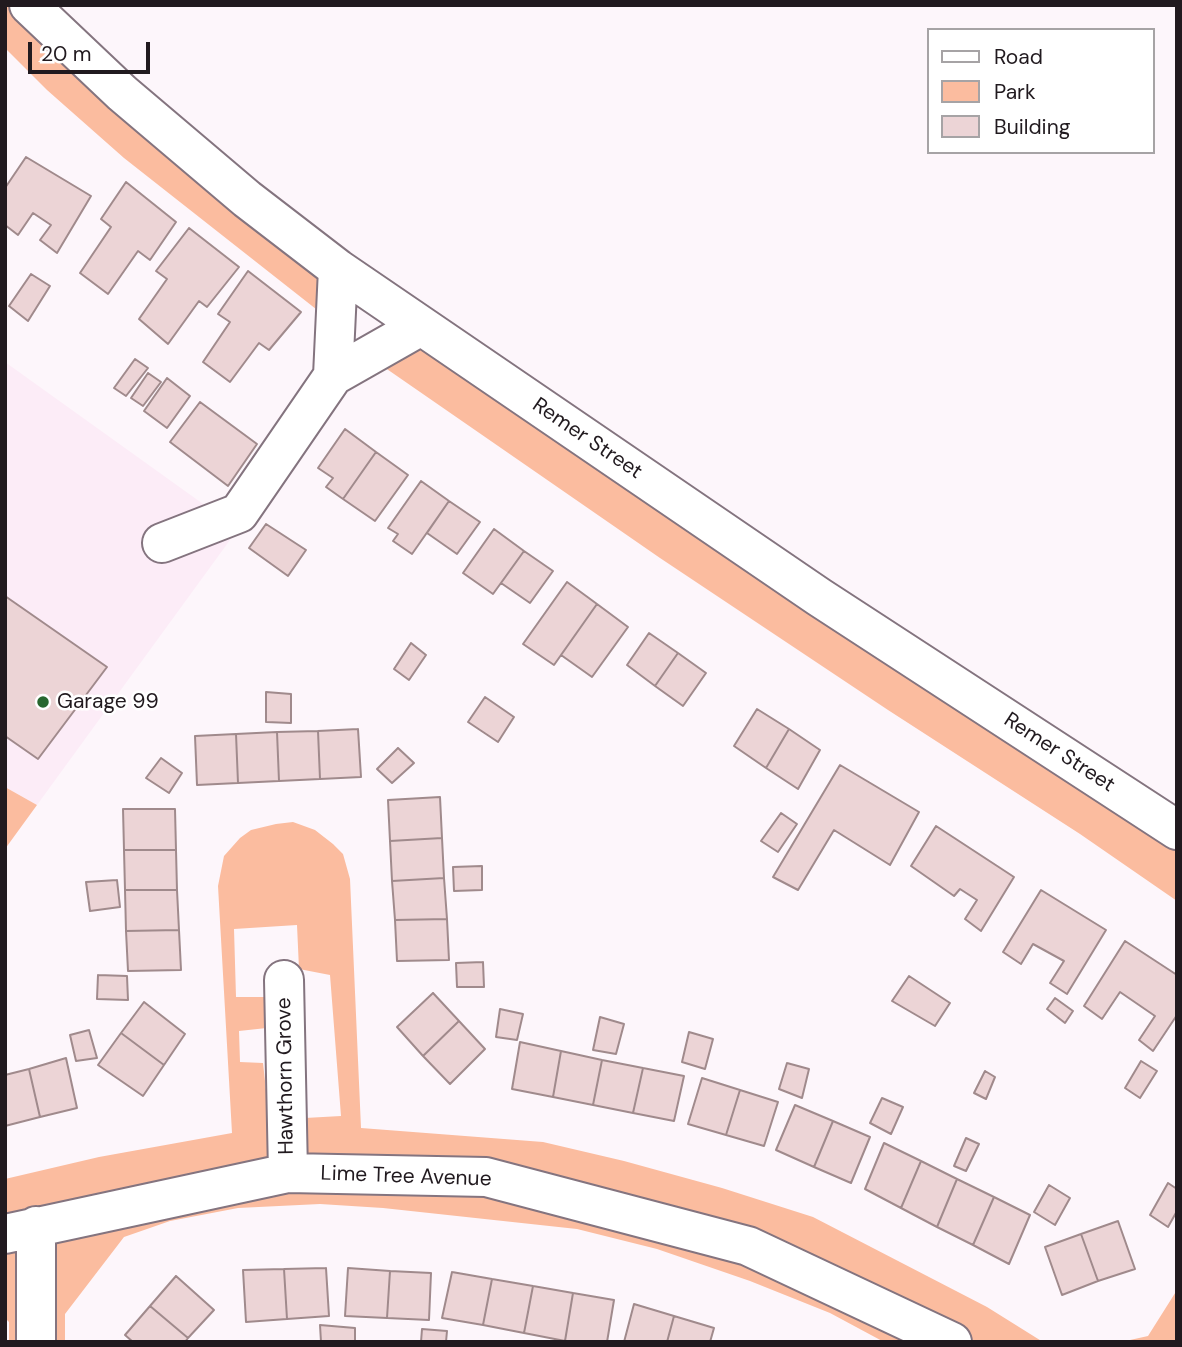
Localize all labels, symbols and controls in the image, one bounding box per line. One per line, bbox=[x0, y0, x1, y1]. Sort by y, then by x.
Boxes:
scale bar bbox=[32, 28, 154, 72]
legend bbox=[926, 28, 1154, 154]
text: 20 m bbox=[41, 40, 92, 68]
text: Road bbox=[994, 43, 1043, 71]
text: Park bbox=[994, 78, 1035, 106]
text: Building bbox=[994, 113, 1070, 141]
street label: Remer Street bbox=[527, 393, 647, 485]
place label: Garage 99 bbox=[57, 689, 159, 715]
marker: Garage 99 bbox=[35, 694, 51, 710]
street label: Remer Street bbox=[999, 708, 1119, 798]
street label: Hawthorn Grove bbox=[272, 997, 300, 1155]
street label: Lime Tree Avenue bbox=[320, 1161, 492, 1193]

